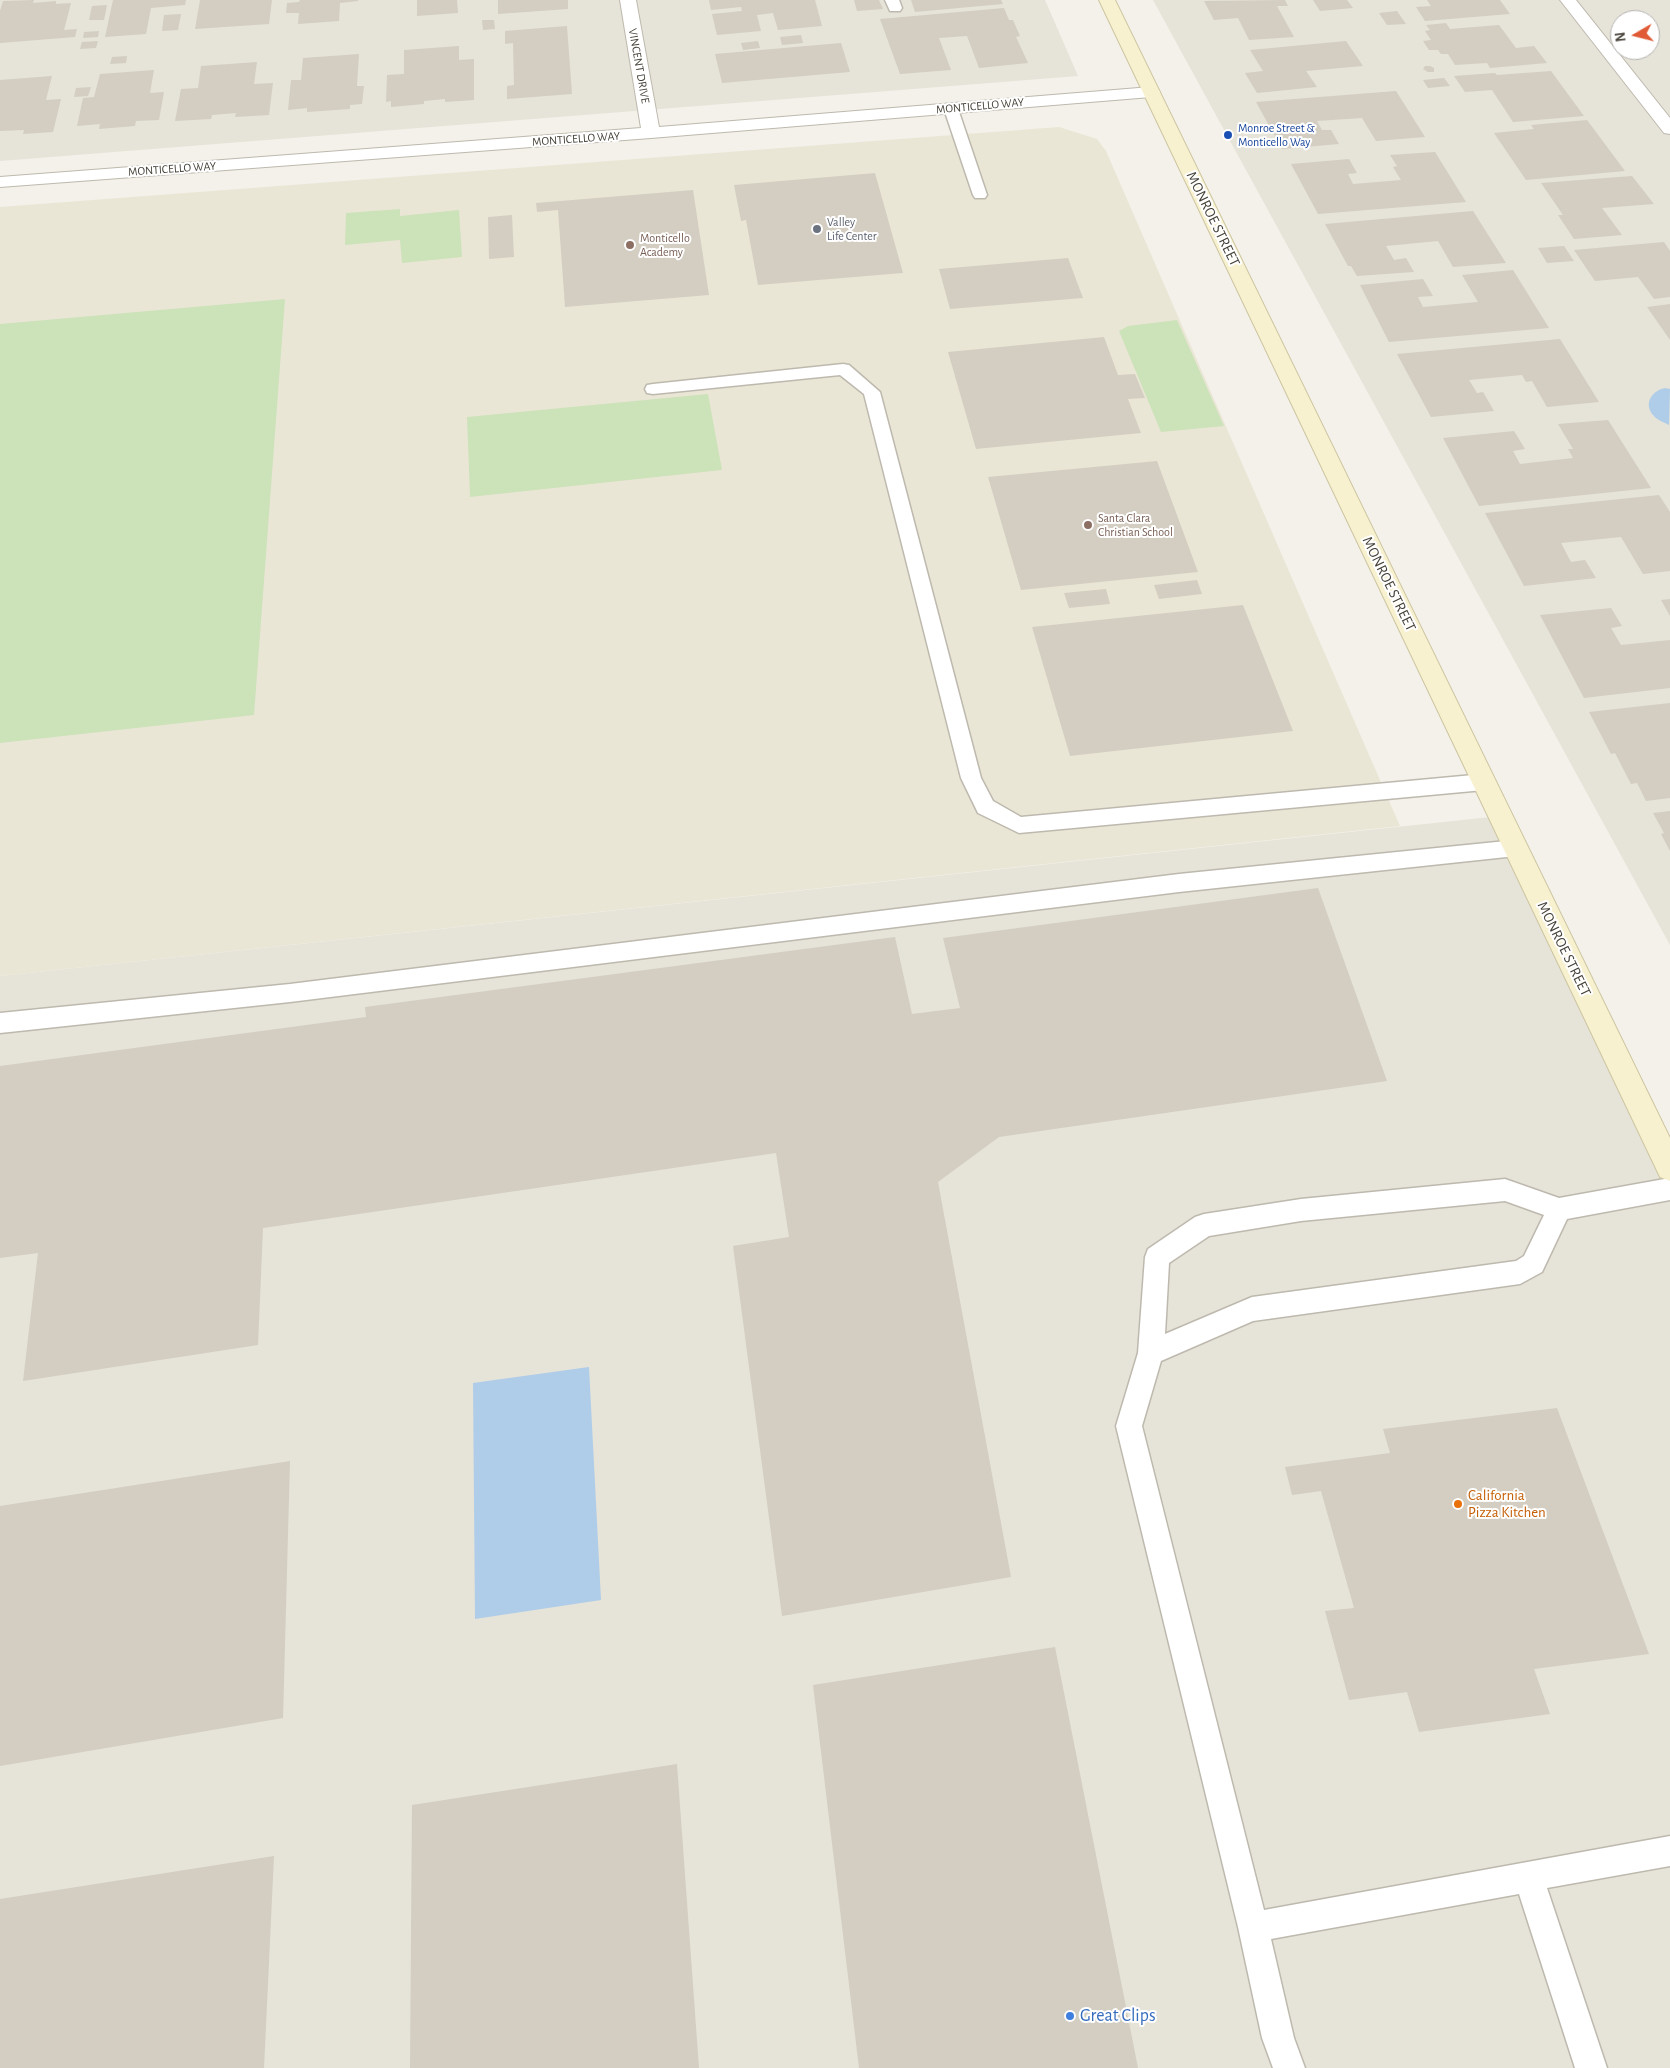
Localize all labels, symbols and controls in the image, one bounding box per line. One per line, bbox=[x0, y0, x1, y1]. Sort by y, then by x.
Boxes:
north arrow bbox=[1610, 10, 1660, 60]
street label: VINCENT DRIVE bbox=[625, 27, 653, 105]
text: N bbox=[1614, 31, 1629, 43]
street label: MONTICELLO WAY bbox=[935, 95, 1025, 117]
place label: Monroe Street & Monticello Way bbox=[1238, 121, 1315, 149]
street label: MONTICELLO WAY bbox=[531, 129, 621, 149]
marker: Monroe Street & Monticello Way bbox=[1222, 129, 1234, 141]
street label: MONTICELLO WAY bbox=[127, 159, 217, 179]
street label: MONROE STREET bbox=[1182, 169, 1244, 269]
place label: Valley Life Center bbox=[827, 215, 877, 243]
marker: Valley Life Center bbox=[811, 223, 823, 235]
place label: Monticello Academy bbox=[640, 231, 690, 259]
marker: Monticello Academy bbox=[624, 239, 636, 251]
place label: Santa Clara Christian School bbox=[1098, 511, 1173, 539]
marker: Santa Clara Christian School bbox=[1082, 519, 1094, 531]
street label: MONROE STREET bbox=[1358, 534, 1420, 634]
street label: MONROE STREET bbox=[1533, 899, 1595, 999]
place label: California Pizza Kitchen bbox=[1468, 1486, 1546, 1521]
marker: California Pizza Kitchen bbox=[1452, 1498, 1464, 1510]
place label: Great Clips bbox=[1080, 2005, 1156, 2027]
marker: Great Clips bbox=[1064, 2010, 1076, 2022]

